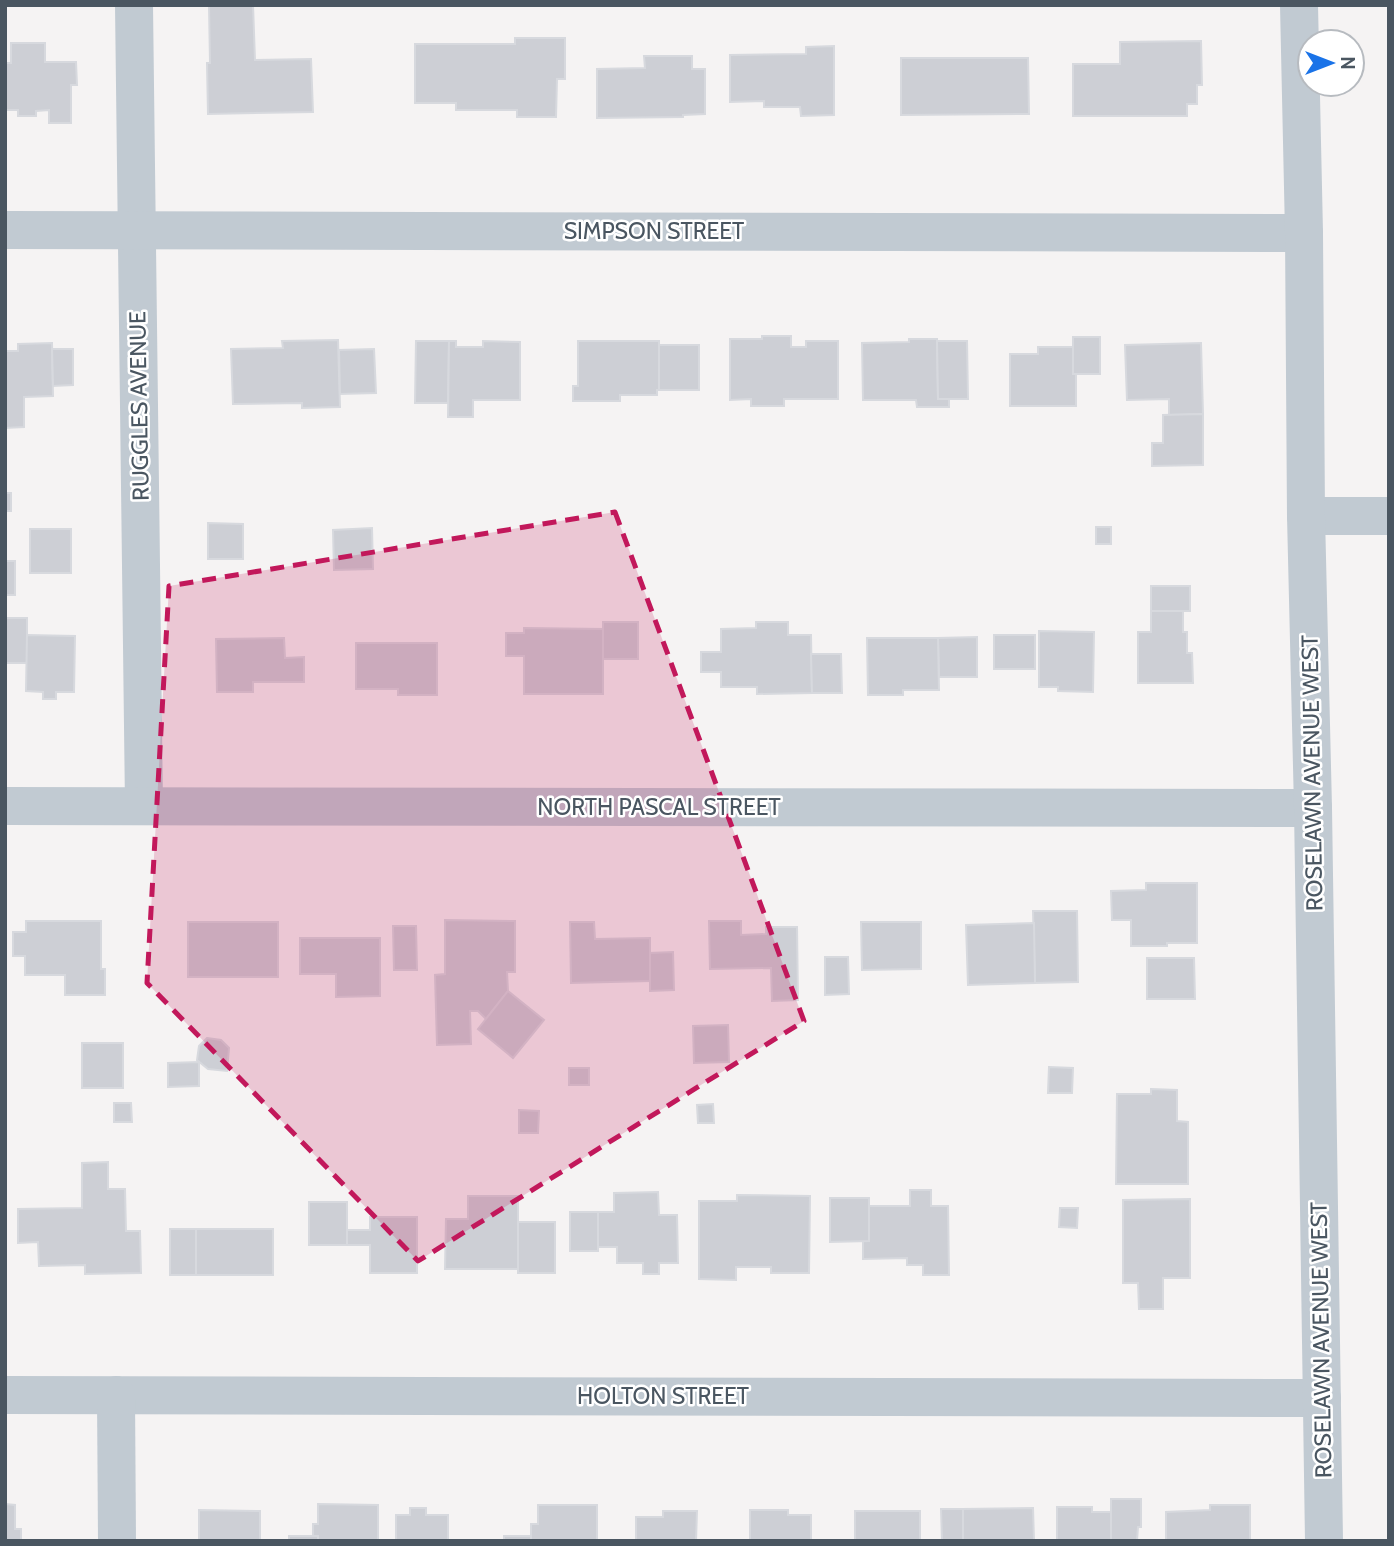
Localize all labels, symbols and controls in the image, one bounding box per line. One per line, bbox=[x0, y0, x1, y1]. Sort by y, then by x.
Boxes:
north arrow bbox=[1296, 28, 1366, 98]
text: N bbox=[1336, 56, 1359, 70]
street label: SIMPSON STREET bbox=[564, 217, 744, 245]
street label: RUGGLES AVENUE bbox=[123, 311, 155, 501]
street label: ROSELAWN AVENUE WEST bbox=[1296, 635, 1328, 911]
street label: NORTH PASCAL STREET bbox=[537, 793, 781, 821]
street label: ROSELAWN AVENUE WEST bbox=[1305, 1202, 1337, 1478]
street label: HOLTON STREET bbox=[577, 1382, 749, 1410]

